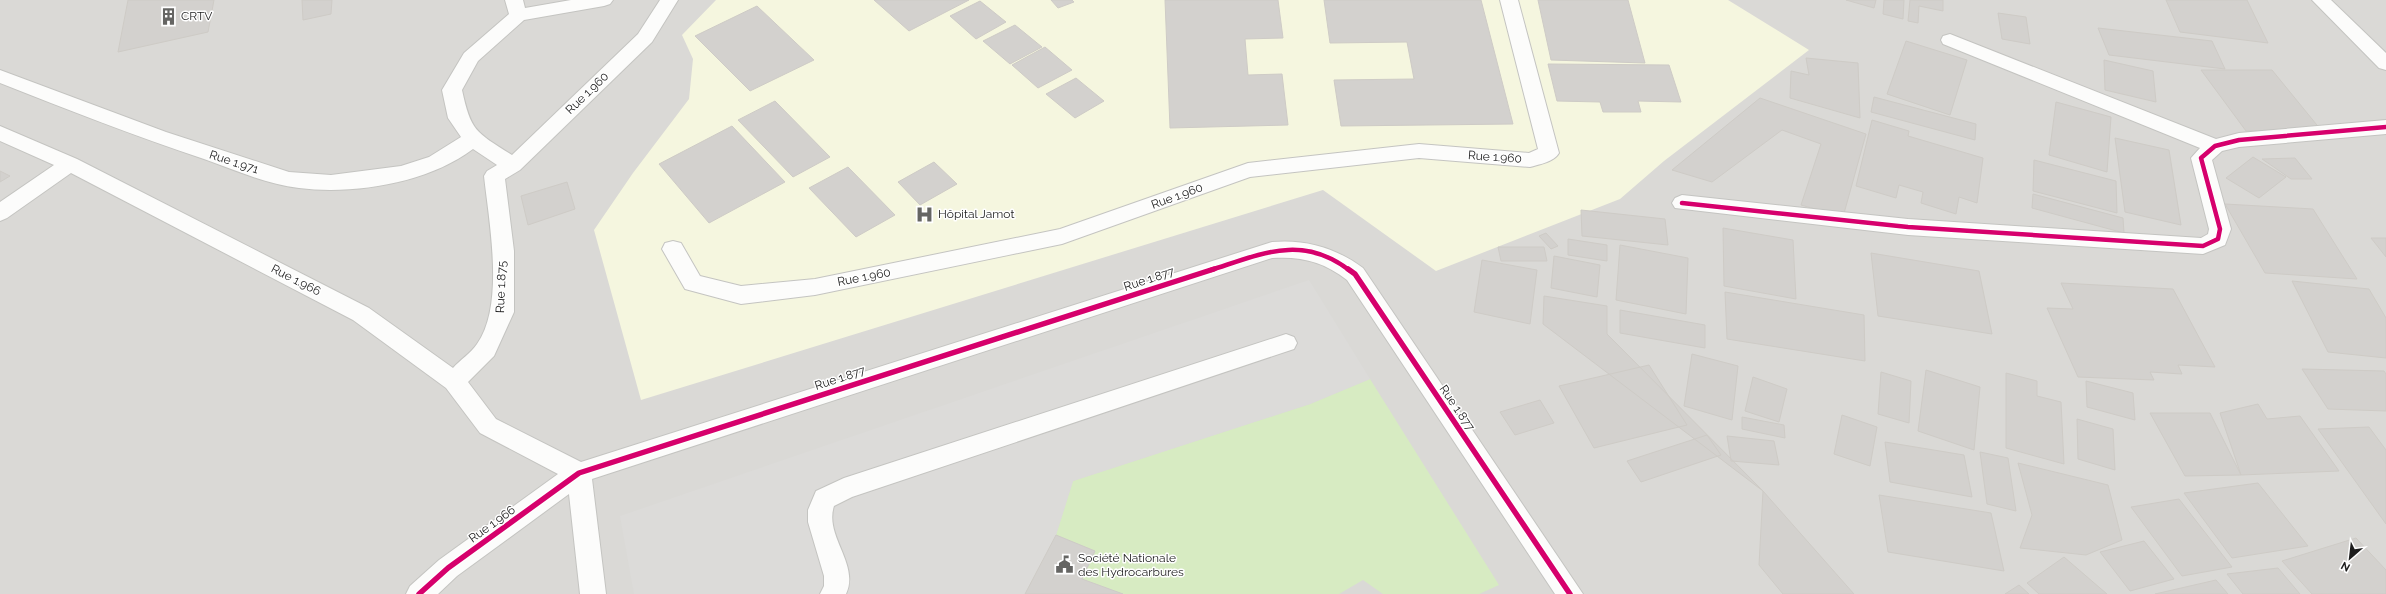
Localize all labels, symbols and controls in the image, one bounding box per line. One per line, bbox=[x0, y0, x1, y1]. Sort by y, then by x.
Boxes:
building icon: CRTV bbox=[158, 6, 178, 26]
place label: CRTV bbox=[181, 9, 212, 23]
street label: Rue 1.960 bbox=[563, 69, 611, 117]
street label: Rue 1.971 bbox=[208, 147, 260, 177]
street label: Rue 1.960 bbox=[1468, 148, 1522, 166]
street label: Rue 1.960 bbox=[1149, 180, 1205, 212]
hospital icon: Hôpital Jamot bbox=[915, 204, 935, 224]
place label: Hôpital Jamot bbox=[938, 207, 1014, 221]
street label: Rue 1.875 bbox=[493, 260, 509, 313]
street label: Rue 1.966 bbox=[269, 262, 323, 298]
street label: Rue 1.877 bbox=[1122, 264, 1177, 294]
street label: Rue 1.960 bbox=[836, 265, 892, 289]
street label: Rue 1.877 bbox=[813, 363, 868, 393]
street label: Rue 1.877 bbox=[1437, 382, 1478, 434]
street label: Rue 1.966 bbox=[466, 502, 518, 546]
north arrow bbox=[2330, 538, 2370, 578]
place label: Société Nationale des Hydrocarbures bbox=[1078, 551, 1184, 579]
public building icon: Société Nationale des Hydrocarbures bbox=[1055, 555, 1075, 575]
text: N bbox=[2339, 559, 2352, 574]

